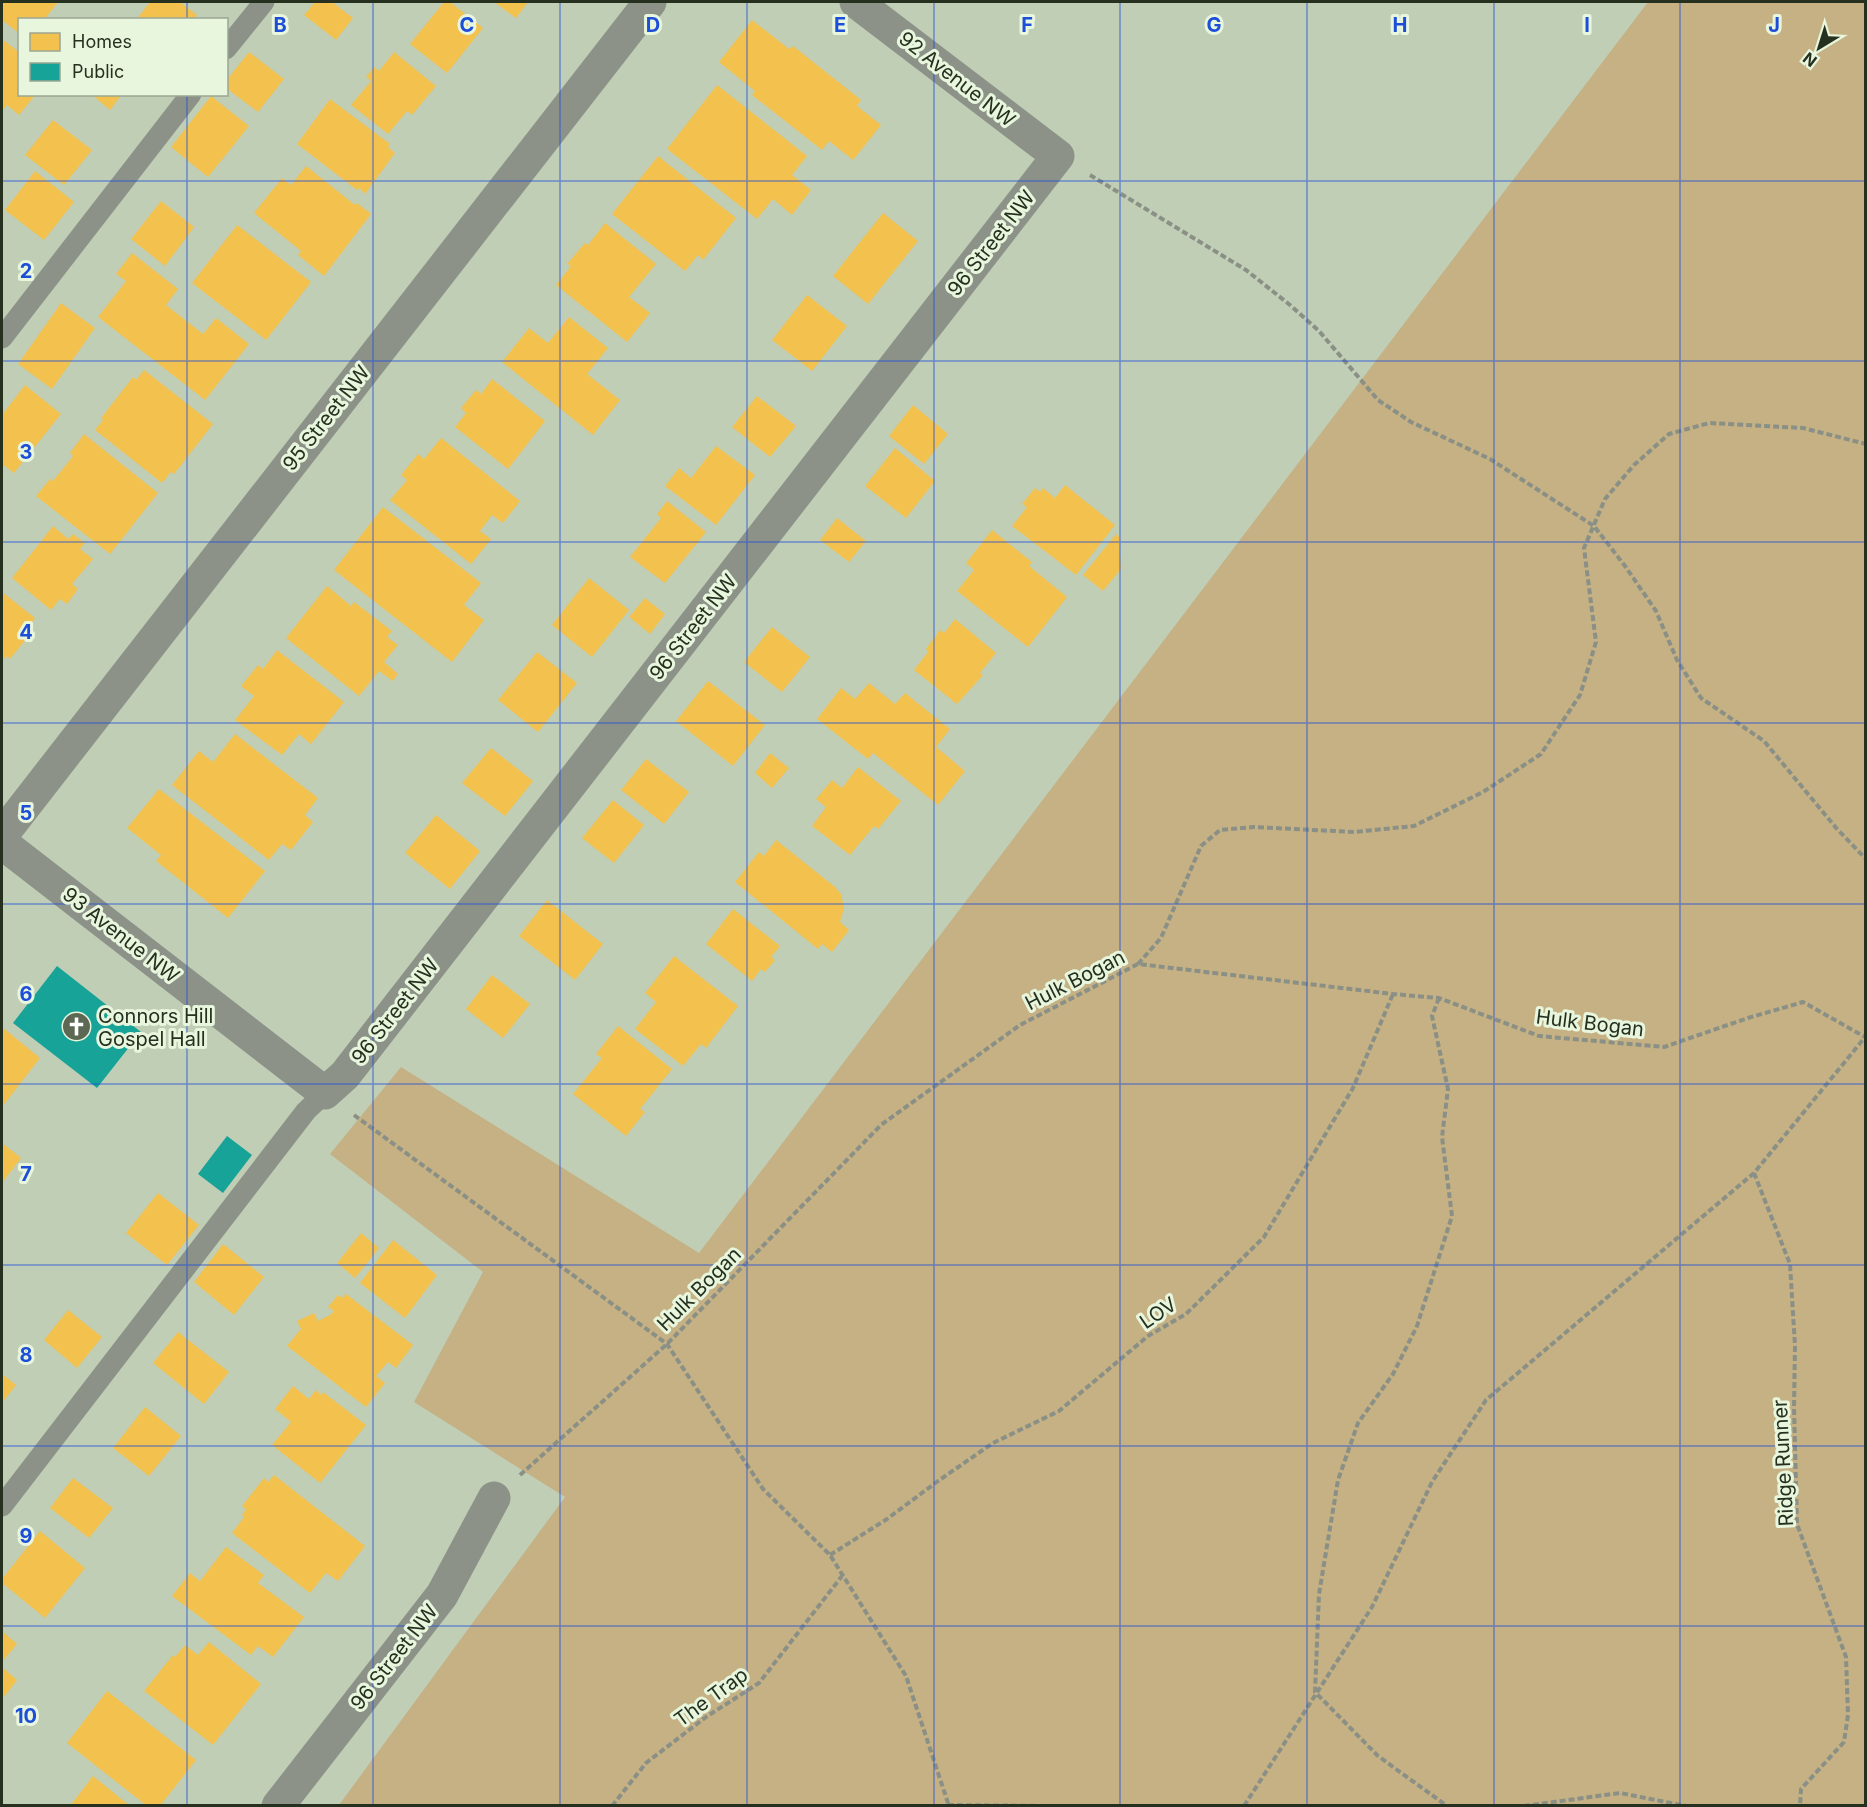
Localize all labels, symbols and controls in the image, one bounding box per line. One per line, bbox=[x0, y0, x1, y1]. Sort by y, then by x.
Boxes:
text: B bbox=[273, 13, 287, 37]
text: C bbox=[460, 13, 474, 37]
text: D bbox=[646, 13, 660, 37]
text: E bbox=[834, 13, 846, 37]
text: F bbox=[1021, 13, 1033, 37]
text: G bbox=[1206, 13, 1222, 37]
text: H bbox=[1393, 13, 1407, 37]
text: I bbox=[1584, 13, 1590, 37]
text: J bbox=[1768, 13, 1780, 37]
legend bbox=[18, 18, 228, 96]
north arrow bbox=[1789, 18, 1849, 78]
street label: 92 Avenue NW bbox=[894, 26, 1020, 132]
text: Homes bbox=[72, 31, 132, 52]
text: N bbox=[1799, 48, 1821, 71]
text: Public bbox=[72, 61, 124, 82]
street label: 96 Street NW bbox=[942, 185, 1040, 301]
text: 2 bbox=[20, 259, 32, 283]
street label: 95 Street NW bbox=[277, 360, 375, 475]
text: 3 bbox=[20, 440, 32, 464]
street label: 96 Street NW bbox=[644, 569, 742, 685]
text: 4 bbox=[19, 620, 33, 644]
text: 5 bbox=[20, 801, 32, 825]
street label: 93 Avenue NW bbox=[58, 882, 184, 988]
street label: Hulk Bogan bbox=[1021, 945, 1129, 1015]
street label: 96 Street NW bbox=[346, 953, 444, 1069]
text: 6 bbox=[20, 982, 33, 1006]
place label: Connors Hill Gospel Hall bbox=[98, 1004, 213, 1051]
street label: Hulk Bogan bbox=[1535, 1004, 1645, 1042]
church icon: Connors Hill Gospel Hall bbox=[61, 1011, 93, 1043]
text: 7 bbox=[20, 1162, 32, 1186]
street label: Hulk Bogan bbox=[652, 1242, 746, 1336]
street label: LOV bbox=[1135, 1292, 1181, 1334]
text: 8 bbox=[19, 1343, 33, 1367]
street label: Ridge Runner bbox=[1768, 1398, 1798, 1527]
text: 9 bbox=[20, 1524, 33, 1548]
street label: 96 Street NW bbox=[345, 1599, 443, 1715]
street label: The Trap bbox=[670, 1662, 752, 1732]
text: 10 bbox=[15, 1704, 37, 1728]

